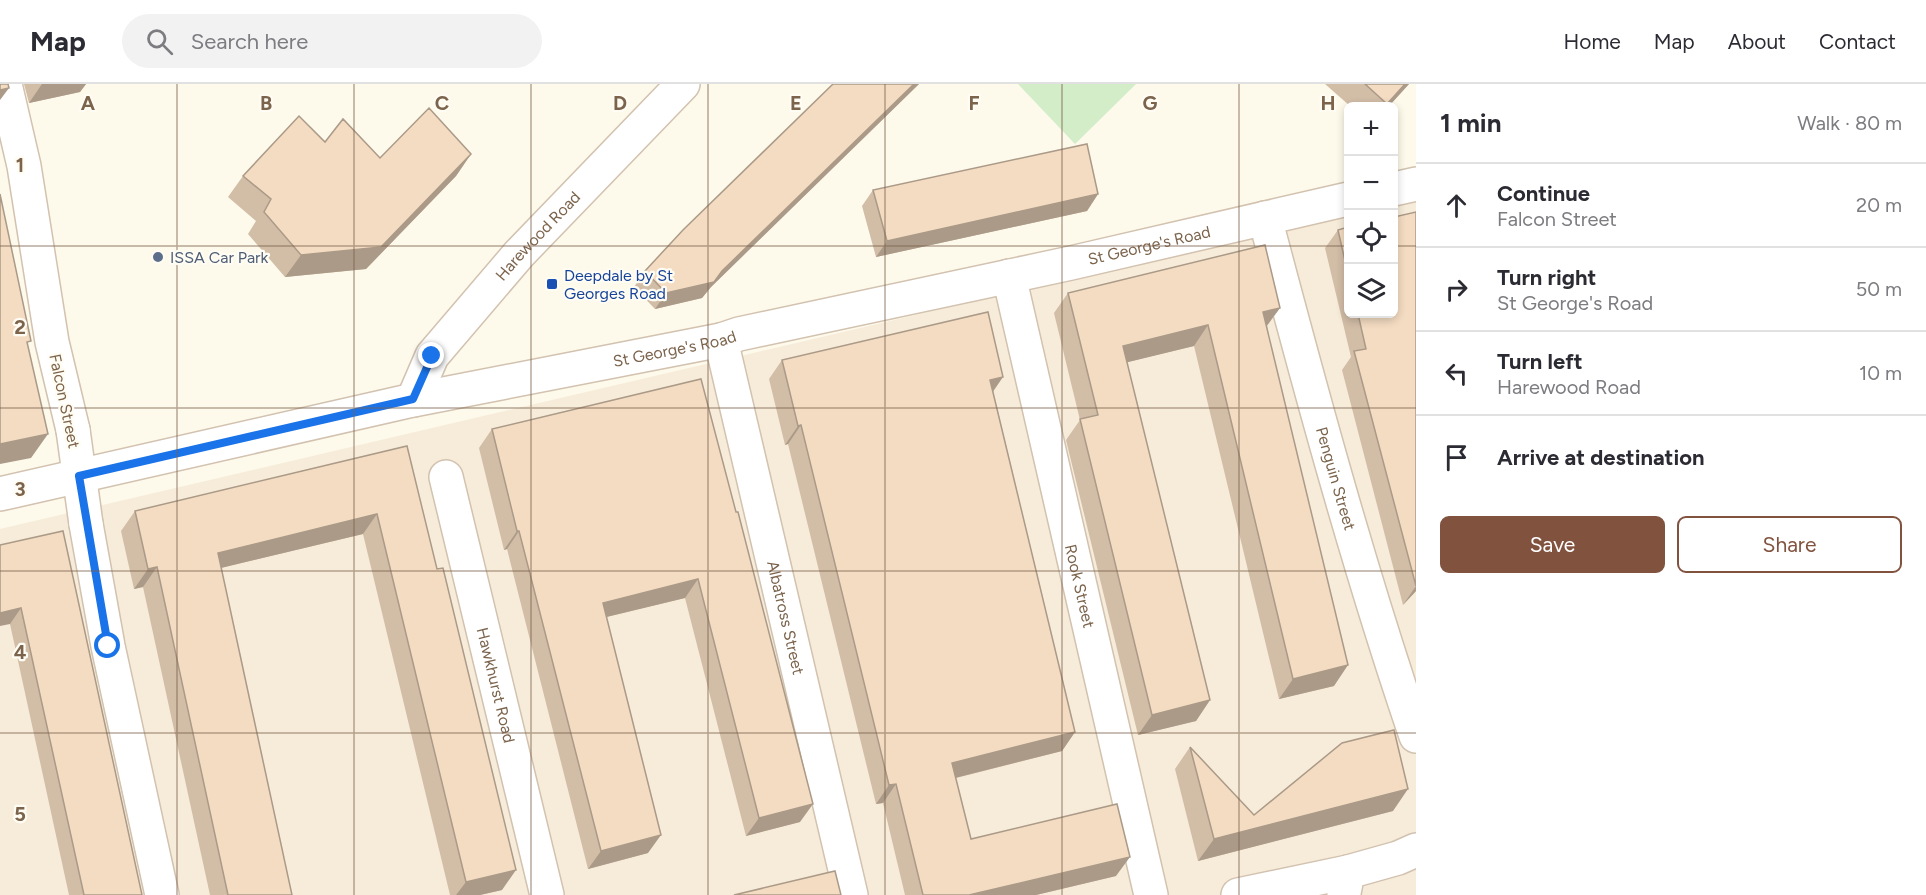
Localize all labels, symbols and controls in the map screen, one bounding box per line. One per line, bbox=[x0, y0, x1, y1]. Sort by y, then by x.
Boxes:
search box bbox=[122, 14, 542, 68]
text: Map bbox=[30, 24, 86, 58]
icon: search bbox=[143, 25, 176, 58]
text: Search here bbox=[191, 28, 308, 55]
text: Home bbox=[1564, 29, 1621, 54]
text: Map bbox=[1654, 29, 1695, 54]
text: About bbox=[1728, 29, 1786, 54]
text: Contact bbox=[1819, 29, 1896, 54]
text: A bbox=[81, 91, 96, 115]
text: B bbox=[260, 91, 272, 115]
text: C bbox=[435, 91, 449, 115]
text: D bbox=[613, 91, 627, 115]
text: E bbox=[790, 91, 802, 115]
text: F bbox=[968, 91, 980, 115]
text: G bbox=[1143, 91, 1158, 115]
text: H bbox=[1321, 91, 1336, 115]
map controls bbox=[1344, 102, 1398, 318]
button: + bbox=[1344, 102, 1398, 156]
text: 1 min bbox=[1440, 107, 1501, 139]
text: Walk · 80 m bbox=[1797, 111, 1902, 135]
text: 1 bbox=[16, 153, 24, 177]
button: − bbox=[1344, 156, 1398, 210]
text: Continue bbox=[1497, 180, 1590, 207]
street label: Harewood Road bbox=[492, 188, 584, 285]
icon: ahead bbox=[1440, 189, 1473, 222]
text: 20 m bbox=[1856, 193, 1902, 217]
text: Falcon Street bbox=[1497, 207, 1617, 231]
button: locate bbox=[1344, 210, 1398, 264]
street label: St George's Road bbox=[1086, 222, 1212, 269]
place label: ISSA Car Park bbox=[170, 248, 268, 267]
marker: ISSA Car Park bbox=[151, 250, 165, 264]
button: layers bbox=[1344, 264, 1398, 318]
text: Turn right bbox=[1497, 264, 1596, 291]
place label: Deepdale by St Georges Road bbox=[564, 266, 673, 303]
icon: right bbox=[1440, 273, 1473, 306]
marker: Deepdale by St Georges Road bbox=[545, 277, 559, 291]
text: 50 m bbox=[1856, 277, 1902, 301]
text: St George's Road bbox=[1497, 291, 1653, 315]
text: 2 bbox=[14, 315, 26, 339]
street label: St George's Road bbox=[611, 327, 739, 371]
route end bbox=[418, 342, 444, 368]
text: Turn left bbox=[1497, 348, 1583, 375]
street label: Falcon Street bbox=[45, 352, 84, 450]
icon: left bbox=[1440, 357, 1473, 390]
text: 10 m bbox=[1859, 361, 1902, 385]
text: Harewood Road bbox=[1497, 375, 1641, 399]
street label: Penguin Street bbox=[1312, 425, 1359, 533]
icon: arrive bbox=[1440, 441, 1473, 474]
text: Arrive at destination bbox=[1497, 444, 1705, 471]
text: 3 bbox=[14, 477, 26, 501]
button: Save bbox=[1440, 516, 1665, 573]
button: Share bbox=[1677, 516, 1902, 573]
street label: Rook Street bbox=[1061, 542, 1098, 630]
street label: Albatross Street bbox=[763, 559, 808, 676]
street label: Hawkhurst Road bbox=[473, 626, 519, 745]
route start bbox=[94, 632, 120, 658]
text: 4 bbox=[14, 640, 27, 664]
text: 5 bbox=[14, 802, 26, 826]

